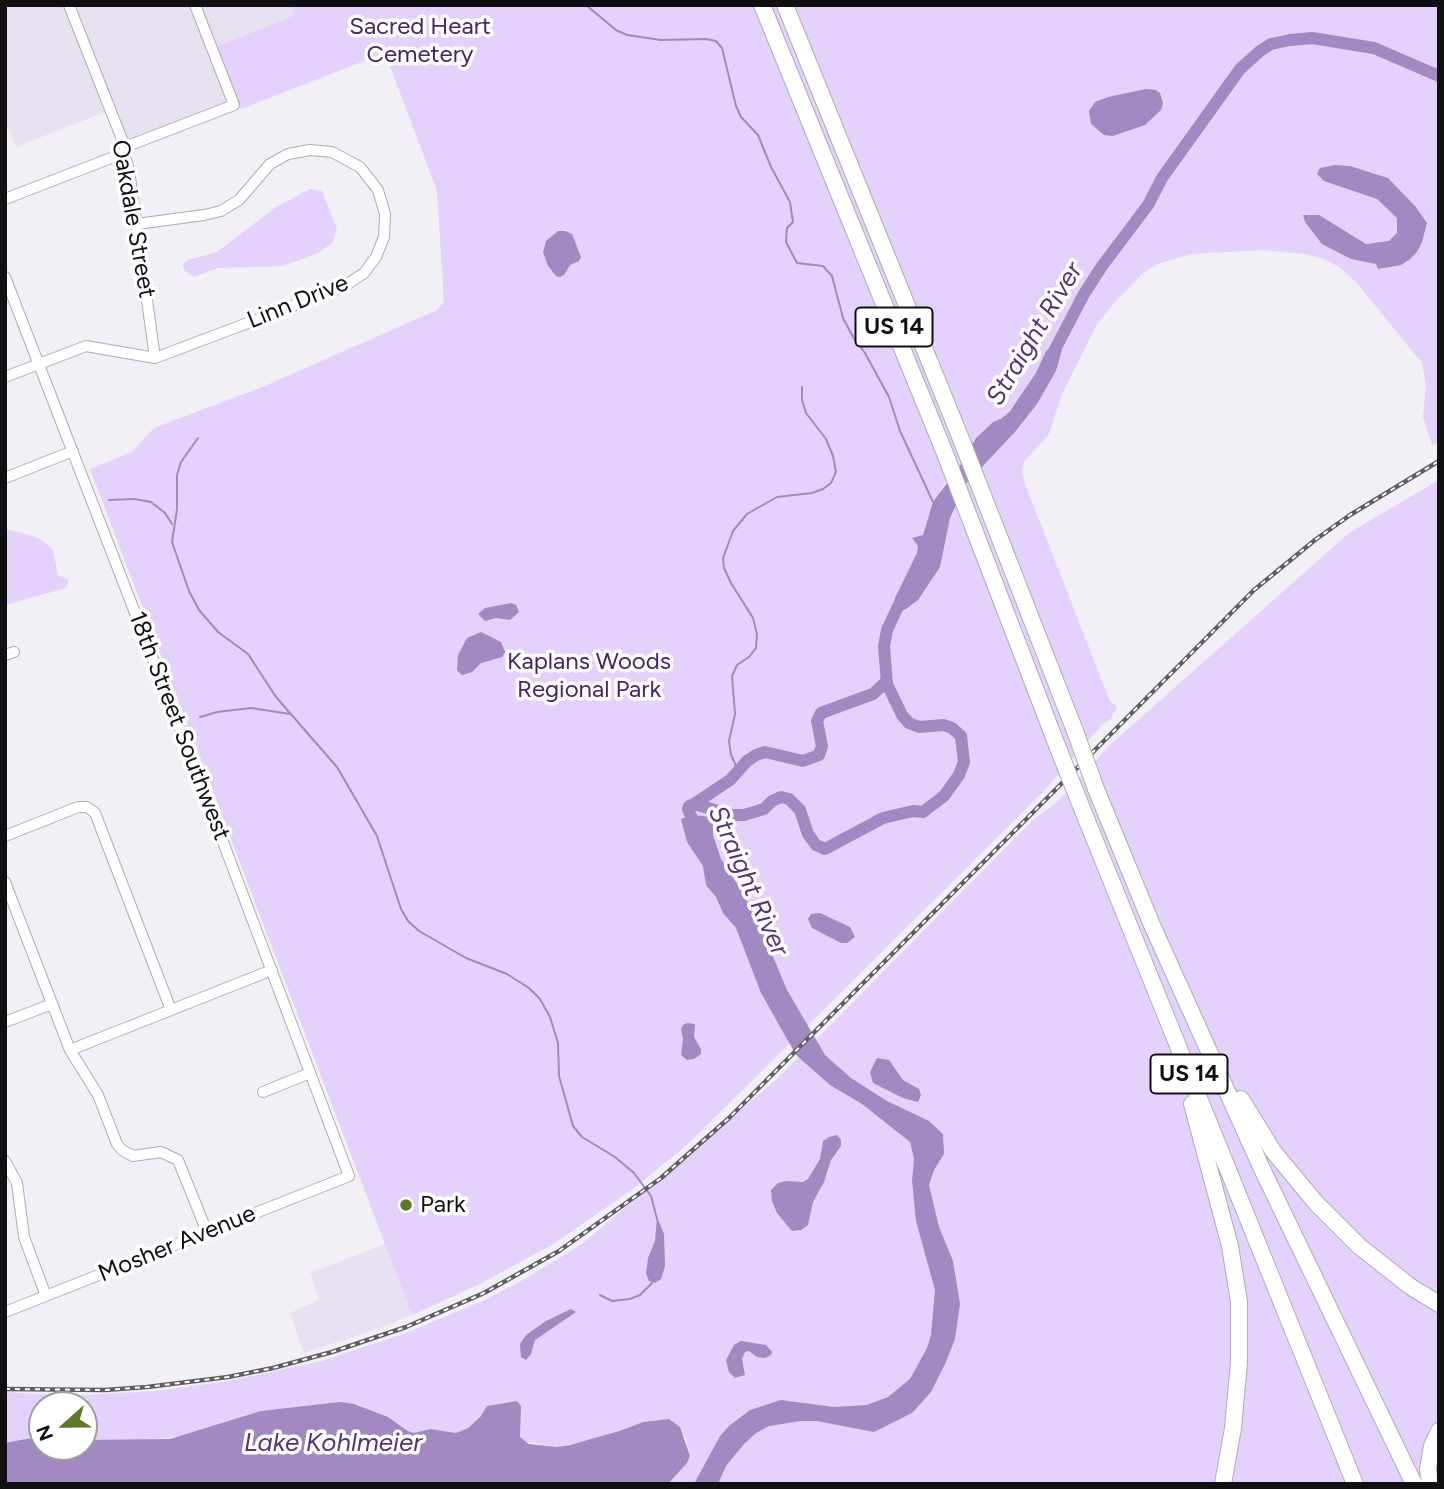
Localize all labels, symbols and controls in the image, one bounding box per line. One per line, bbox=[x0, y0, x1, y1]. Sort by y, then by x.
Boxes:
park label: Sacred Heart Cemetery bbox=[349, 13, 491, 69]
street label: Oakdale Street bbox=[105, 138, 161, 300]
water label: Straight River bbox=[980, 257, 1090, 411]
street label: Linn Drive bbox=[243, 269, 353, 335]
road number: US 14 bbox=[856, 308, 932, 346]
street label: 18th Street Southwest bbox=[122, 608, 236, 844]
park label: Kaplans Woods Regional Park bbox=[507, 648, 671, 704]
water label: Straight River bbox=[701, 801, 795, 961]
road number: US 14 bbox=[1150, 1054, 1228, 1093]
place label: Park bbox=[420, 1191, 466, 1219]
marker: Park bbox=[398, 1197, 414, 1213]
street label: Mosher Avenue bbox=[94, 1199, 260, 1289]
north arrow bbox=[28, 1391, 98, 1461]
text: N bbox=[31, 1422, 58, 1444]
water label: Lake Kohlmeier bbox=[244, 1427, 422, 1459]

